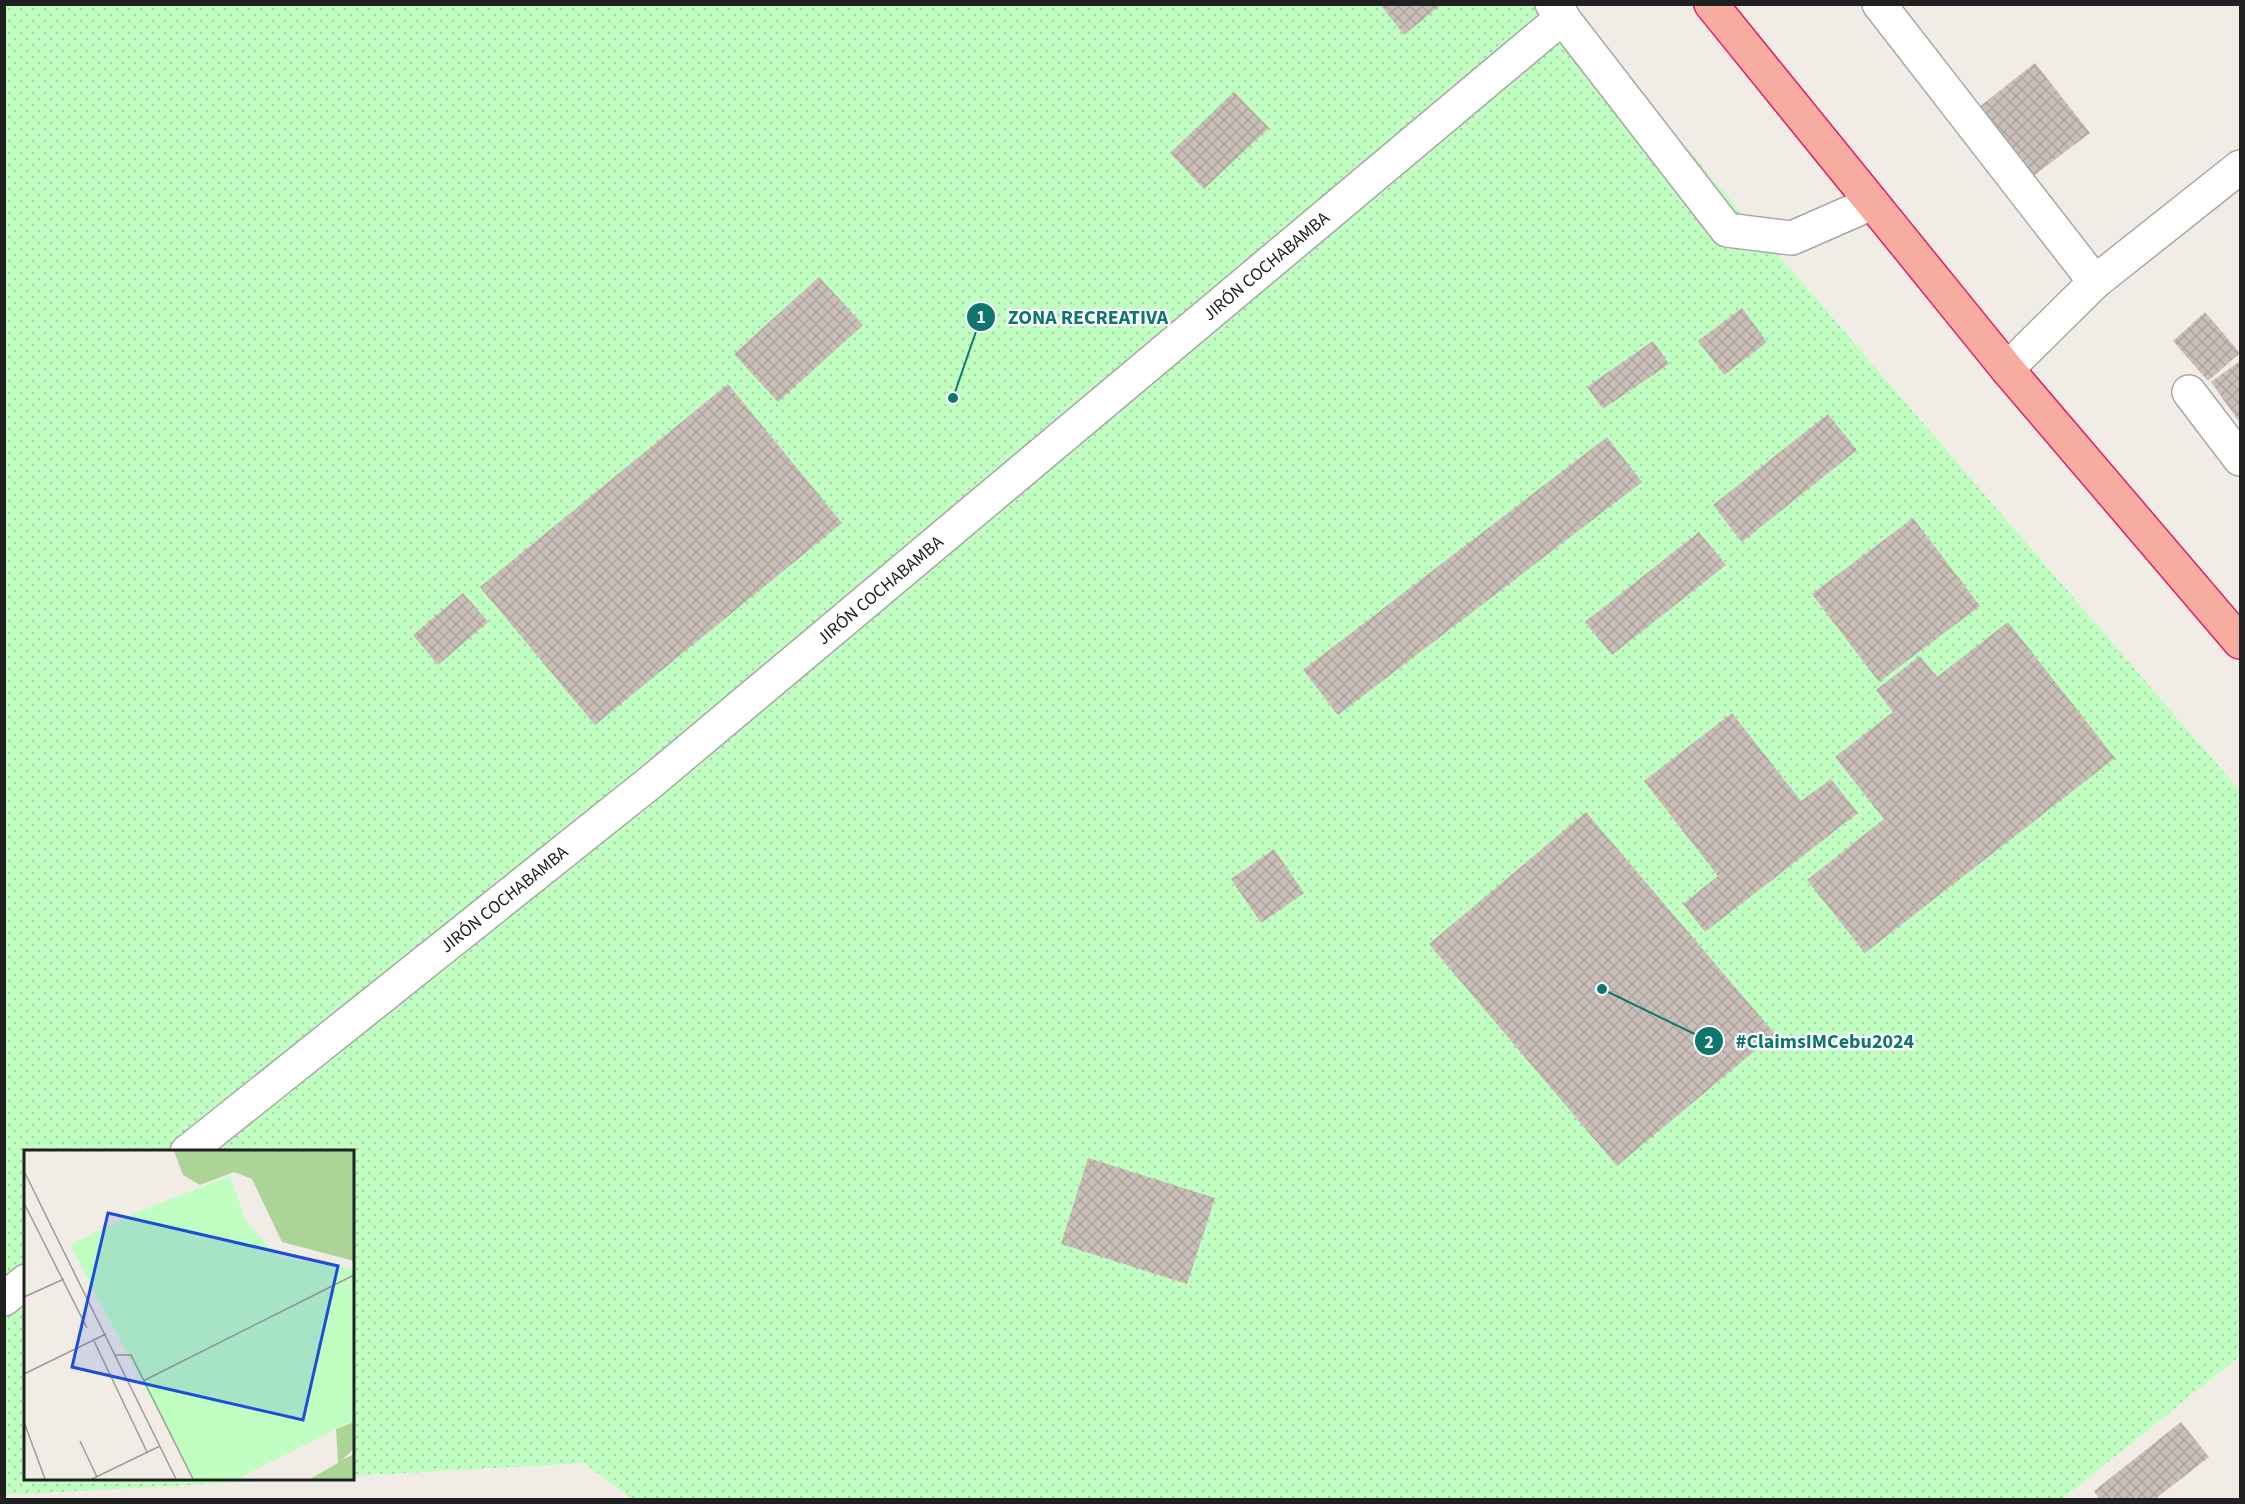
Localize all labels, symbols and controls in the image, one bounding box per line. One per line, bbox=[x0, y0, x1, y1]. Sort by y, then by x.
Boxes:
street label: JIRÓN COCHABAMBA bbox=[1198, 206, 1335, 327]
callout: ZONA RECREATIVA bbox=[966, 298, 1180, 336]
text: ZONA RECREATIVA bbox=[1008, 304, 1169, 332]
text: 1 bbox=[976, 305, 986, 330]
street label: JIRÓN COCHABAMBA bbox=[812, 530, 949, 651]
street label: JIRÓN COCHABAMBA bbox=[435, 840, 574, 959]
callout: #ClaimsIMCebu2024 bbox=[1694, 1022, 1926, 1060]
text: #ClaimsIMCebu2024 bbox=[1736, 1028, 1915, 1056]
text: 2 bbox=[1704, 1030, 1714, 1055]
inset map bbox=[24, 1150, 354, 1480]

